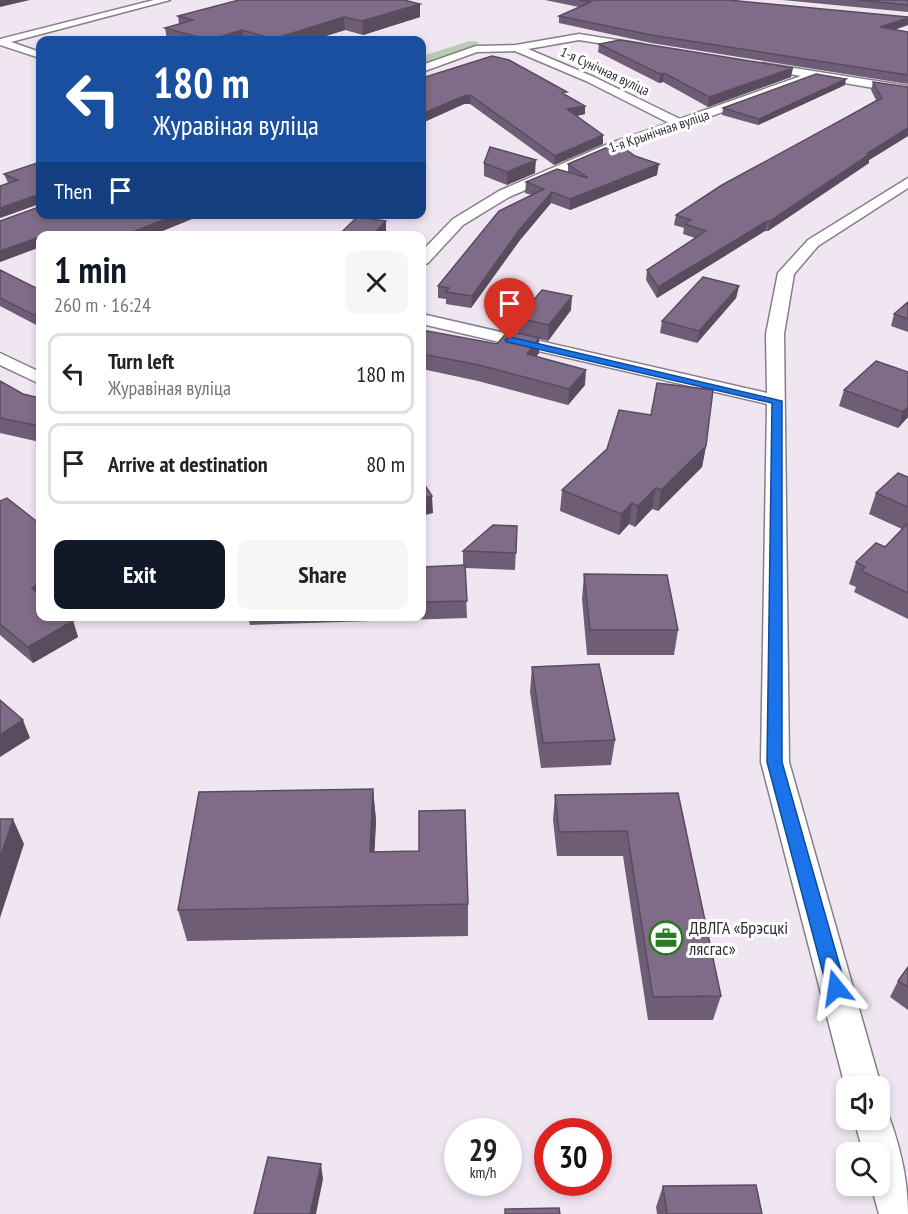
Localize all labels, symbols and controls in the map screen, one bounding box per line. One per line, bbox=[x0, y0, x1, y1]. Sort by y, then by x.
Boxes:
street label: 1-я Сунічная вуліца bbox=[558, 42, 652, 100]
text: 180 m bbox=[153, 55, 250, 110]
icon: left bbox=[54, 60, 132, 138]
street label: 1-я Крынічная вуліца bbox=[606, 105, 712, 157]
text: Журавіная вуліца bbox=[153, 108, 319, 142]
icon: arrive bbox=[104, 174, 137, 207]
text: Then bbox=[54, 177, 92, 205]
text: 1 min bbox=[54, 246, 127, 293]
button: close bbox=[345, 251, 408, 314]
pin bbox=[484, 278, 535, 340]
icon: arrive bbox=[493, 287, 526, 320]
text: 260 m · 16:24 bbox=[54, 292, 151, 318]
text: Turn left bbox=[108, 347, 174, 375]
icon: left bbox=[57, 357, 90, 390]
text: 180 m bbox=[356, 360, 405, 388]
text: Журавіная вуліца bbox=[108, 375, 231, 401]
icon: arrive bbox=[57, 447, 90, 480]
text: Arrive at destination bbox=[108, 450, 268, 478]
text: 80 m bbox=[366, 450, 405, 478]
button: Exit bbox=[54, 540, 225, 609]
button: Share bbox=[237, 540, 408, 609]
place label: ДВЛГА «Брэсцкі лясгас» bbox=[688, 916, 788, 960]
office icon: ДВЛГА «Брэсцкі лясгас» bbox=[648, 920, 684, 956]
position arrow bbox=[804, 956, 868, 1020]
map controls bbox=[836, 1076, 890, 1196]
button: sound bbox=[836, 1076, 890, 1130]
speed limit sign: 30 bbox=[534, 1118, 612, 1196]
text: 29 bbox=[469, 1130, 497, 1169]
button: search bbox=[836, 1142, 890, 1196]
text: km/h bbox=[470, 1163, 496, 1182]

